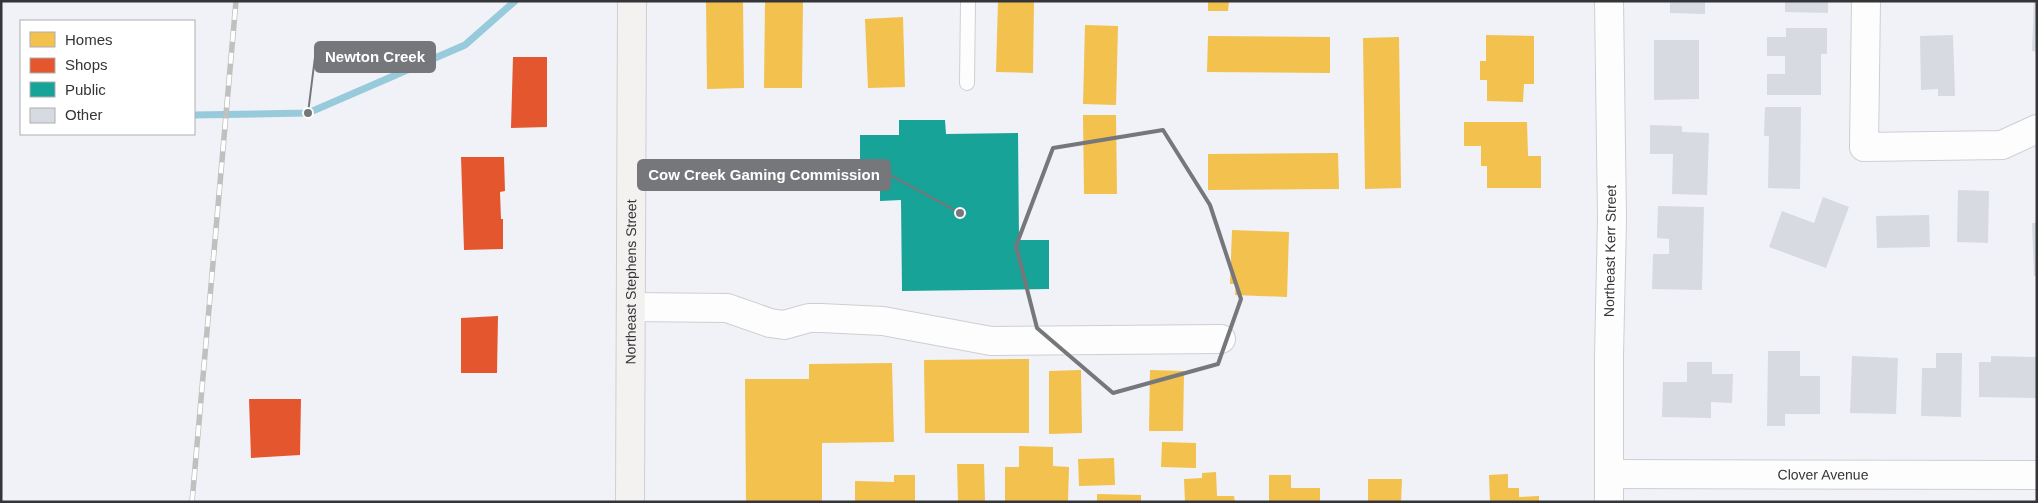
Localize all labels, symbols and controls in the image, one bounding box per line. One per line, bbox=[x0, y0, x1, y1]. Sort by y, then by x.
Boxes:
legend bbox=[20, 20, 195, 135]
text: Homes bbox=[65, 31, 113, 48]
callout: Newton Creek bbox=[315, 42, 435, 72]
text: Newton Creek bbox=[325, 48, 426, 65]
text: Shops bbox=[65, 56, 108, 73]
text: Public bbox=[65, 81, 106, 98]
text: Other bbox=[65, 106, 103, 123]
callout: Cow Creek Gaming Commission bbox=[638, 160, 890, 190]
text: Cow Creek Gaming Commission bbox=[648, 166, 880, 183]
street label: Northeast Kerr Street bbox=[1601, 185, 1619, 317]
street label: Northeast Stephens Street bbox=[623, 199, 639, 365]
street label: Clover Avenue bbox=[1778, 466, 1869, 483]

